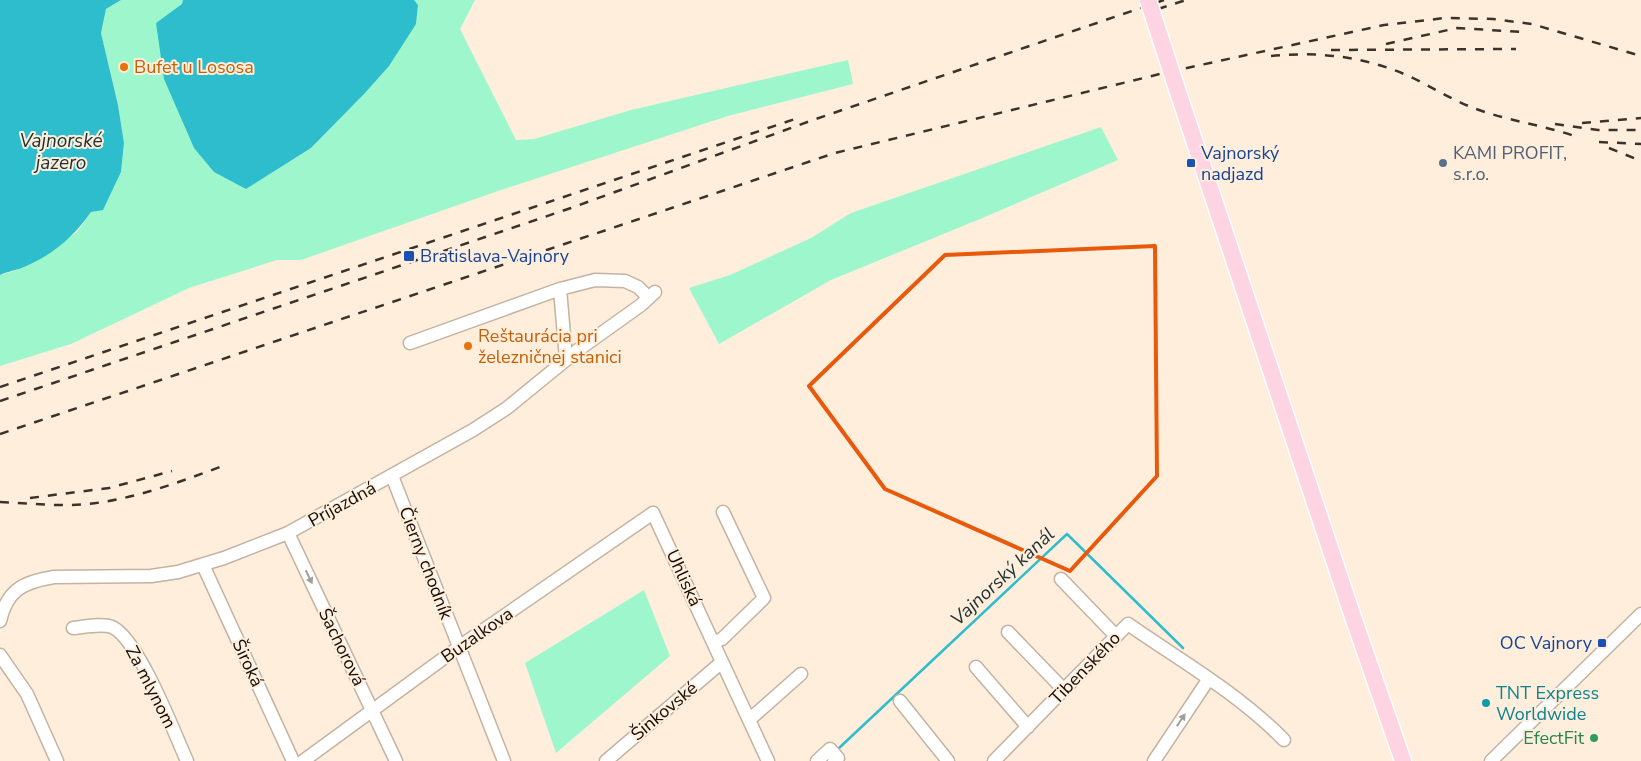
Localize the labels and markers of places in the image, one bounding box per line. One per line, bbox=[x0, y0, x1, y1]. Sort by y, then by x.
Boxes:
place label: Bufet u Lososa bbox=[134, 55, 254, 79]
marker: Bufet u Lososa bbox=[118, 61, 130, 73]
place label: Vajnorský nadjazd bbox=[1200, 141, 1280, 186]
place label: KAMI PROFIT, s.r.o. bbox=[1453, 141, 1567, 186]
marker: Vajnorský nadjazd bbox=[1185, 157, 1197, 169]
marker: KAMI PROFIT, s.r.o. bbox=[1437, 157, 1449, 169]
place label: Bratislava-Vajnory bbox=[420, 244, 570, 268]
marker: Bratislava-Vajnory bbox=[402, 249, 416, 263]
place label: Reštaurácia pri železničnej stanici bbox=[478, 324, 622, 369]
marker: Reštaurácia pri železničnej stanici bbox=[462, 340, 474, 352]
place label: OC Vajnory bbox=[1500, 631, 1593, 655]
marker: OC Vajnory bbox=[1596, 637, 1608, 649]
place label: TNT Express Worldwide bbox=[1496, 681, 1599, 726]
marker: TNT Express Worldwide bbox=[1480, 697, 1492, 709]
place label: EfectFit bbox=[1523, 726, 1585, 750]
marker: EfectFit bbox=[1588, 732, 1600, 744]

